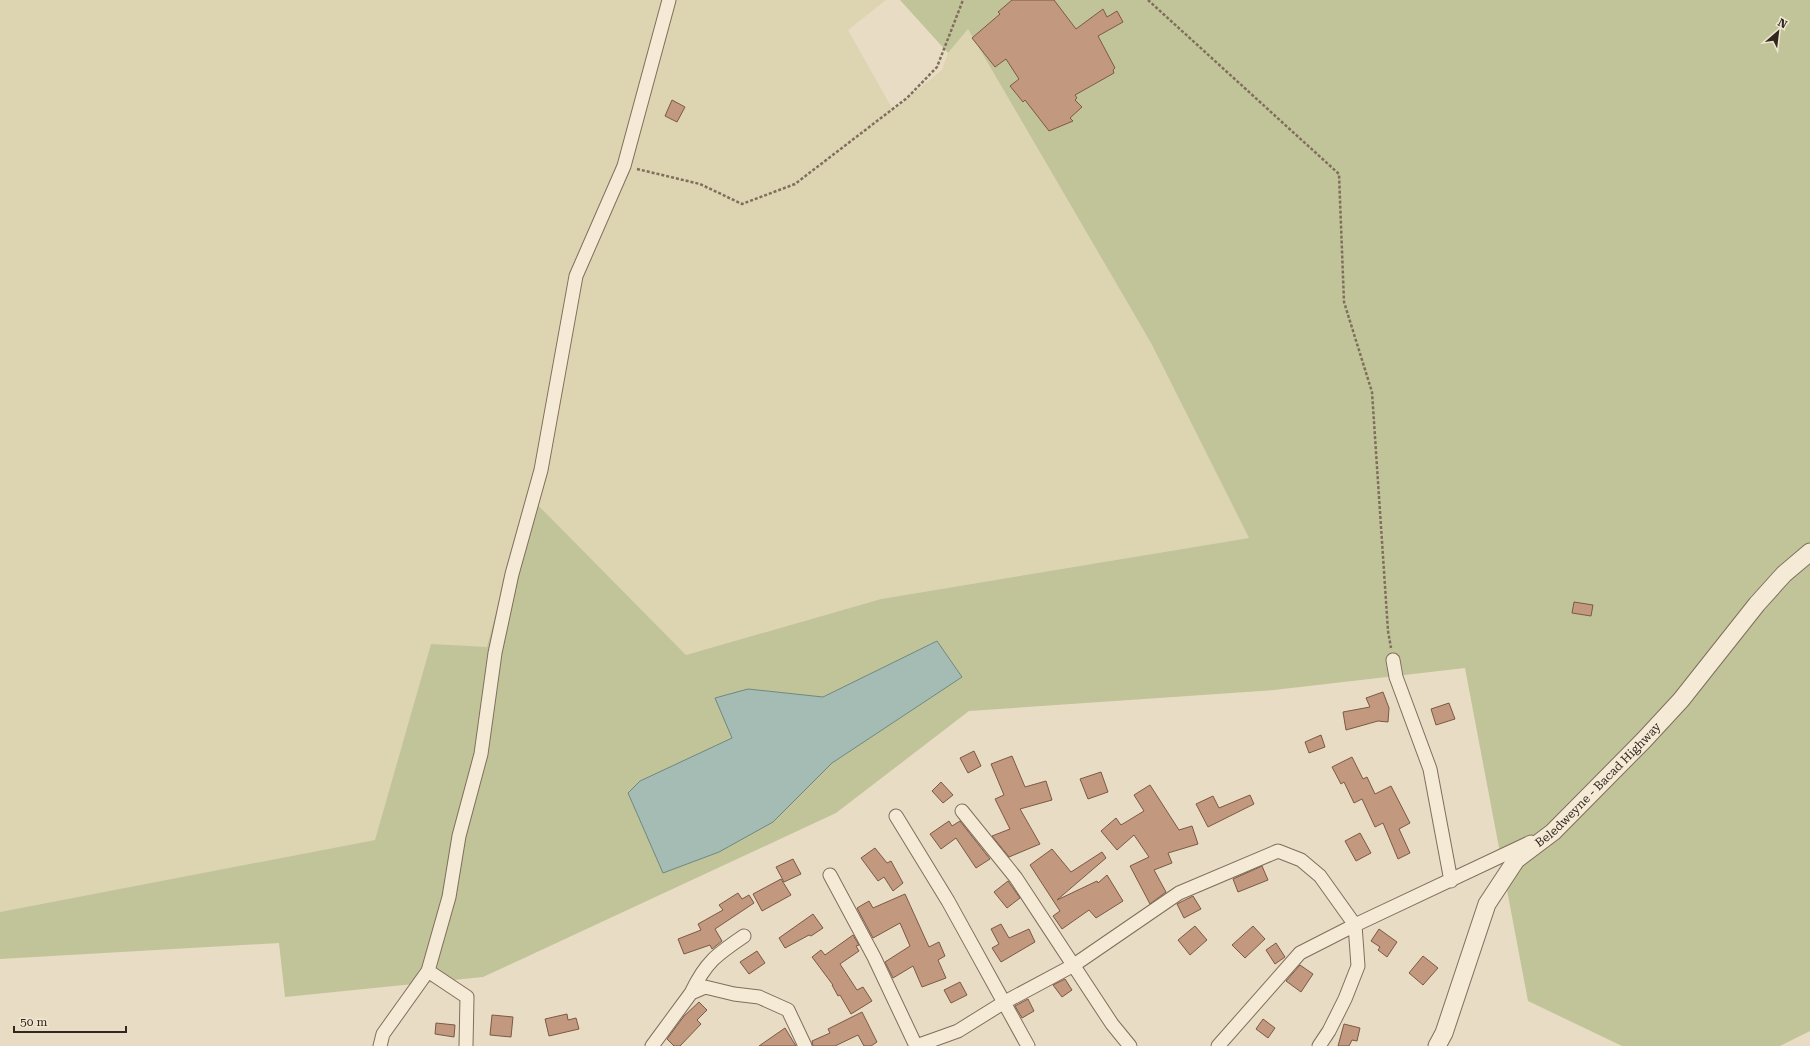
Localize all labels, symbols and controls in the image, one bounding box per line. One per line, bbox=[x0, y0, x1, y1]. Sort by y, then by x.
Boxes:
north arrow bbox=[1758, 12, 1798, 52]
text: N bbox=[1776, 16, 1790, 32]
street label: Beledweyne - Bacad Highway bbox=[1532, 719, 1664, 850]
scale bar bbox=[14, 1008, 126, 1034]
text: 50 m bbox=[20, 1015, 47, 1029]

